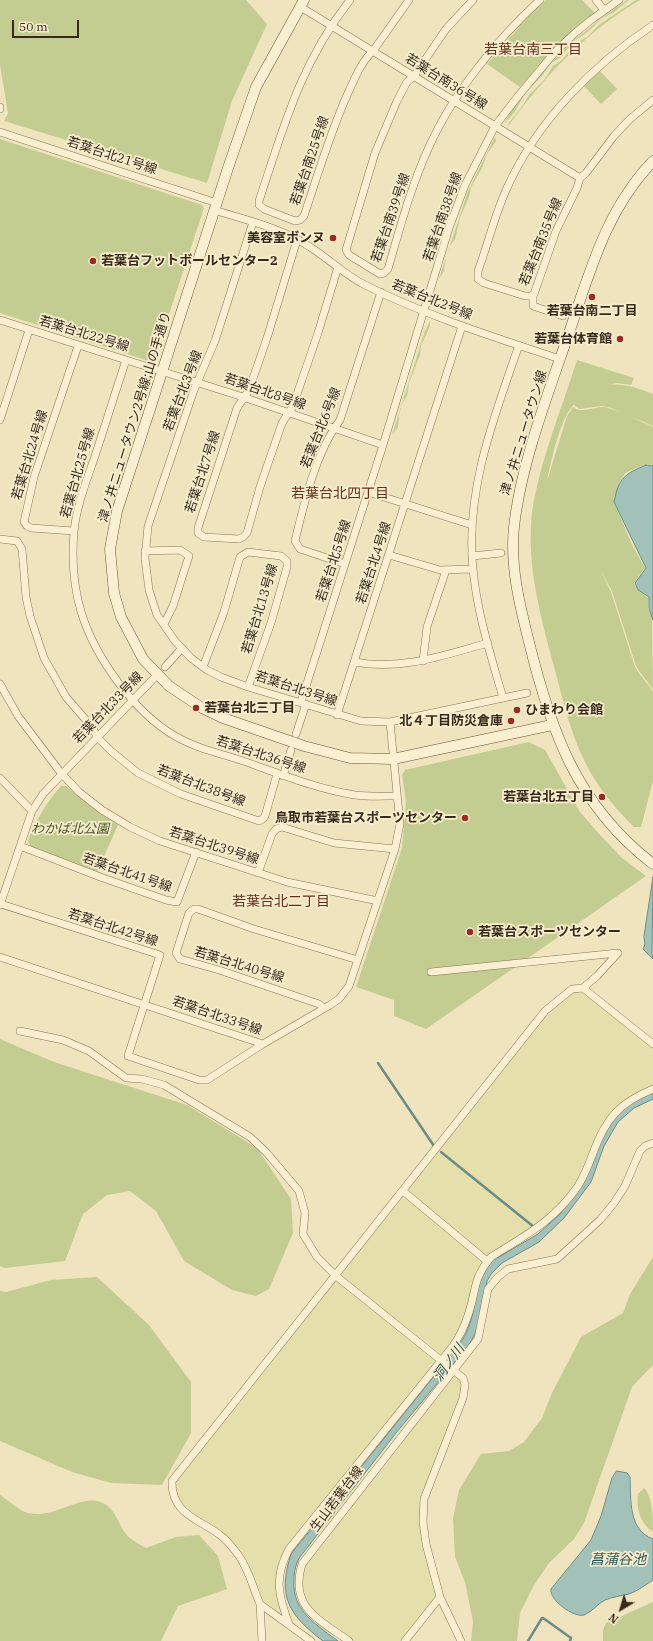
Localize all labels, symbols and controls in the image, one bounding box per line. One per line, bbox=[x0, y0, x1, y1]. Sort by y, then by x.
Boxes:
scale bar bbox=[14, 12, 81, 38]
text: 50 m bbox=[19, 19, 48, 34]
district label: 若葉台南三丁目 bbox=[484, 42, 582, 58]
street label: 若葉台南36号線 bbox=[402, 51, 490, 113]
street label: 若葉台南25号線 bbox=[287, 114, 333, 208]
street label: 若葉台北21号線 bbox=[65, 134, 159, 178]
street label: 若葉台南38号線 bbox=[420, 170, 466, 264]
street label: 若葉台南39号線 bbox=[368, 171, 414, 265]
street label: 若葉台南35号線 bbox=[516, 196, 566, 288]
place label: 美容室ボンヌ bbox=[247, 230, 325, 246]
marker: 美容室ボンヌ bbox=[328, 233, 338, 243]
place label: 若葉台フットボールセンター2 bbox=[101, 253, 278, 269]
marker: 若葉台フットボールセンター2 bbox=[88, 256, 98, 266]
street label: 若葉台北2号線 bbox=[389, 277, 475, 323]
marker: 若葉台南二丁目 bbox=[587, 292, 597, 302]
place label: 若葉台南二丁目 bbox=[547, 303, 637, 319]
street label: 津ノ井ニュータウン2号線;山の手通り bbox=[95, 310, 175, 524]
street label: 若葉台北22号線 bbox=[37, 313, 131, 355]
place label: 若葉台体育館 bbox=[534, 331, 612, 347]
marker: 若葉台体育館 bbox=[615, 334, 625, 344]
street label: 若葉台北3号線 bbox=[160, 348, 206, 434]
street label: 津ノ井ニュータウン線 bbox=[498, 369, 550, 497]
street label: 若葉台北8号線 bbox=[222, 371, 308, 413]
street label: 若葉台北6号線 bbox=[298, 385, 344, 471]
street label: 若葉台北24号線 bbox=[9, 408, 51, 502]
street label: 若葉台北25号線 bbox=[58, 426, 98, 520]
street label: 若葉台北7号線 bbox=[182, 429, 224, 515]
district label: 若葉台北四丁目 bbox=[291, 486, 389, 502]
street label: 若葉台北5号線 bbox=[313, 518, 355, 604]
street label: 若葉台北4号線 bbox=[353, 520, 395, 606]
street label: 若葉台北13号線 bbox=[239, 562, 281, 656]
street label: 若葉台北3号線 bbox=[253, 668, 339, 710]
street label: 若葉台北33号線 bbox=[70, 669, 146, 747]
place label: 若葉台北三丁目 bbox=[204, 700, 295, 716]
place label: ひまわり会館 bbox=[525, 702, 603, 718]
marker: 若葉台北三丁目 bbox=[191, 703, 201, 713]
marker: ひまわり会館 bbox=[512, 705, 522, 715]
place label: 北４丁目防災倉庫 bbox=[399, 713, 503, 729]
marker: 北４丁目防災倉庫 bbox=[506, 716, 516, 726]
street label: 若葉台北36号線 bbox=[214, 733, 308, 777]
street label: 若葉台北38号線 bbox=[155, 762, 247, 810]
place label: 若葉台北五丁目 bbox=[503, 789, 594, 805]
marker: 若葉台北五丁目 bbox=[597, 792, 607, 802]
place label: 鳥取市若葉台スポーツセンター bbox=[275, 810, 457, 826]
marker: 鳥取市若葉台スポーツセンター bbox=[460, 813, 470, 823]
park label: わかば北公園 bbox=[31, 821, 109, 837]
street label: 若葉台北39号線 bbox=[167, 824, 261, 868]
street label: 若葉台北41号線 bbox=[80, 850, 174, 896]
district label: 若葉台北二丁目 bbox=[232, 894, 330, 910]
street label: 若葉台北42号線 bbox=[66, 906, 160, 950]
place label: 若葉台スポーツセンター bbox=[478, 924, 621, 940]
marker: 若葉台スポーツセンター bbox=[465, 927, 475, 937]
street label: 若葉台北40号線 bbox=[192, 944, 286, 986]
street label: 若葉台北33号線 bbox=[170, 993, 264, 1039]
water label: 洞ノ川 bbox=[430, 1341, 468, 1385]
street label: 生山若葉台線 bbox=[307, 1463, 367, 1535]
water label: 菖蒲谷池 bbox=[590, 1552, 646, 1568]
north arrow bbox=[601, 1589, 641, 1629]
text: N bbox=[606, 1610, 621, 1627]

